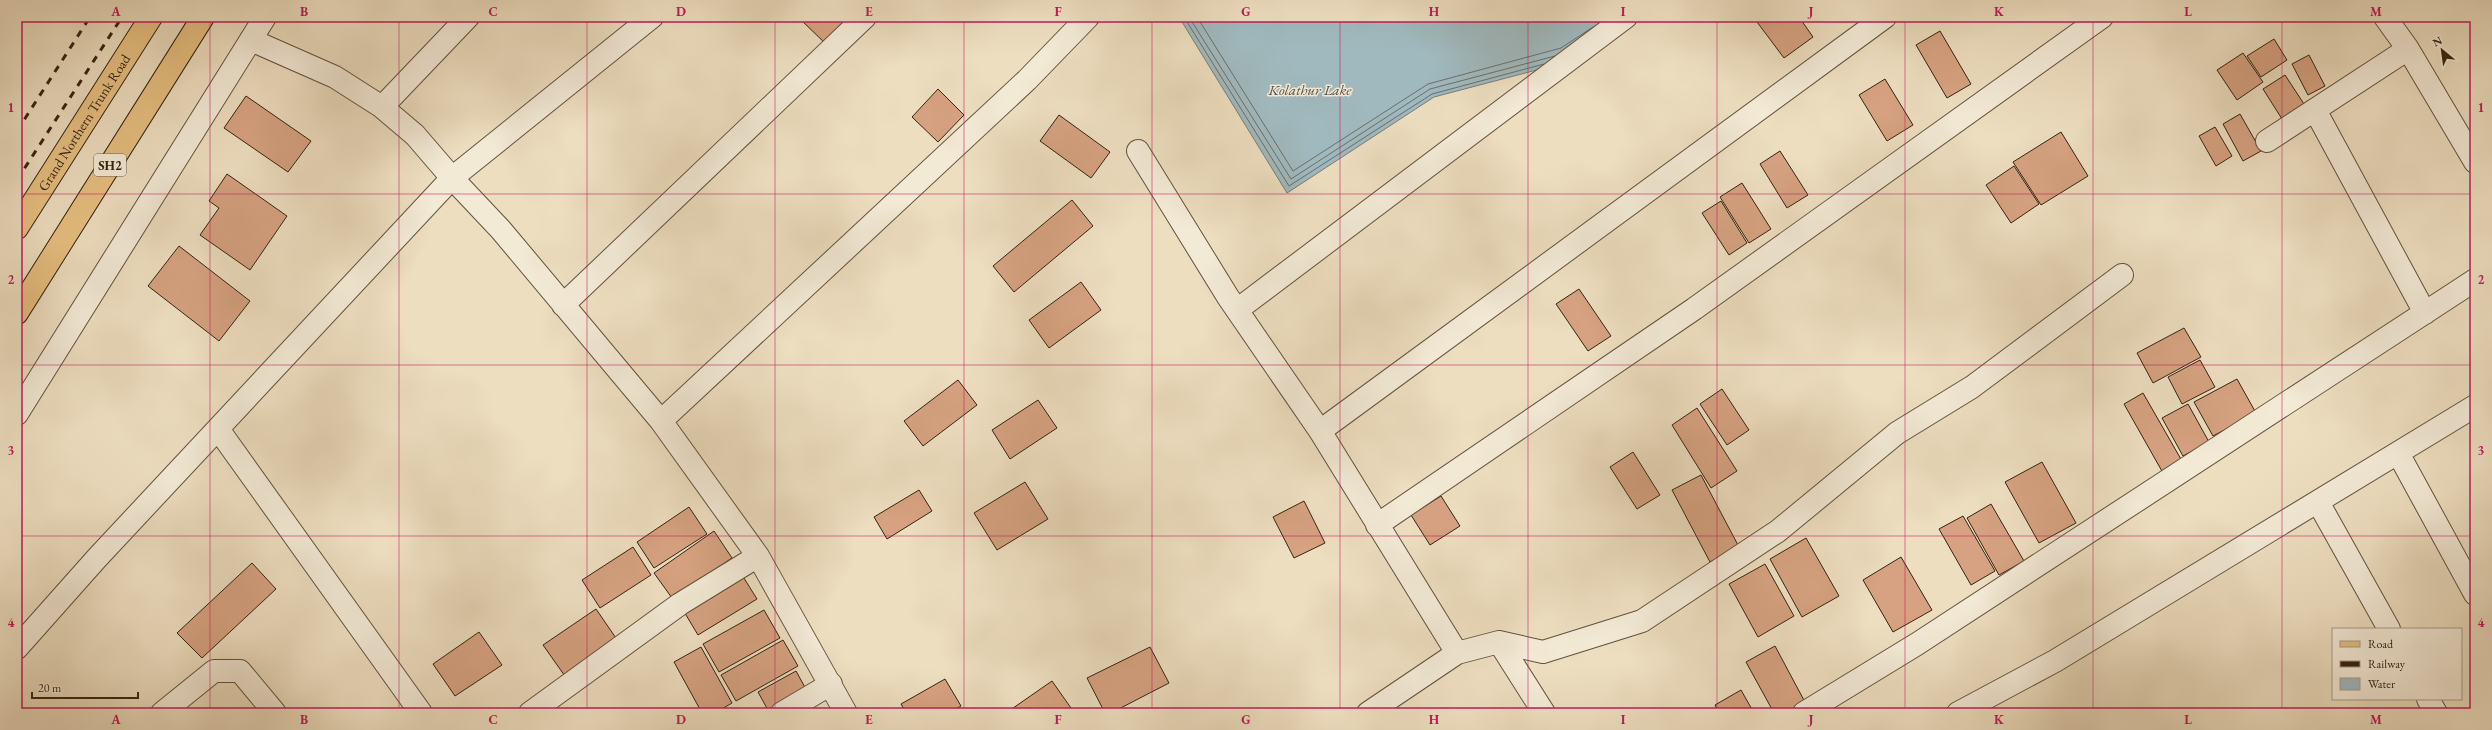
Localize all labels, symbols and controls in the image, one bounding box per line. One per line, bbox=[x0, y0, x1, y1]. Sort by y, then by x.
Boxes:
text: A bbox=[110, 3, 121, 20]
text: B bbox=[300, 3, 308, 20]
text: C bbox=[488, 3, 498, 20]
text: D bbox=[676, 3, 686, 20]
text: E bbox=[865, 3, 873, 20]
text: F bbox=[1054, 3, 1062, 20]
text: G bbox=[1241, 3, 1251, 20]
text: H bbox=[1429, 3, 1440, 20]
text: I bbox=[1621, 3, 1626, 20]
text: J bbox=[1807, 3, 1814, 20]
text: K bbox=[1994, 3, 2005, 20]
text: L bbox=[2184, 3, 2192, 20]
text: M bbox=[2370, 3, 2382, 20]
north arrow bbox=[2422, 30, 2462, 70]
text: N bbox=[2430, 33, 2445, 50]
street label: Grand Northern Trunk Road bbox=[34, 50, 135, 194]
water label: Kolathur Lake bbox=[1268, 80, 1352, 99]
text: 1 bbox=[8, 99, 15, 116]
text: 1 bbox=[2478, 99, 2485, 116]
road number: SH2 bbox=[94, 154, 126, 176]
text: 2 bbox=[8, 271, 15, 288]
text: 2 bbox=[2478, 271, 2485, 288]
text: 3 bbox=[8, 442, 15, 459]
text: 3 bbox=[2478, 442, 2485, 459]
text: 4 bbox=[8, 614, 15, 631]
text: 4 bbox=[2478, 614, 2485, 631]
legend bbox=[2332, 628, 2462, 700]
text: Road bbox=[2368, 636, 2394, 652]
text: Railway bbox=[2368, 656, 2406, 672]
scale bar bbox=[32, 674, 138, 700]
text: Water bbox=[2368, 676, 2395, 692]
text: 20 m bbox=[38, 680, 62, 696]
text: A bbox=[110, 711, 121, 728]
text: B bbox=[300, 711, 308, 728]
text: C bbox=[488, 711, 498, 728]
text: D bbox=[676, 711, 686, 728]
text: E bbox=[865, 711, 873, 728]
text: F bbox=[1054, 711, 1062, 728]
text: G bbox=[1241, 711, 1251, 728]
text: H bbox=[1429, 711, 1440, 728]
text: I bbox=[1621, 711, 1626, 728]
text: J bbox=[1807, 711, 1814, 728]
text: K bbox=[1994, 711, 2005, 728]
text: L bbox=[2184, 711, 2192, 728]
text: M bbox=[2370, 711, 2382, 728]

